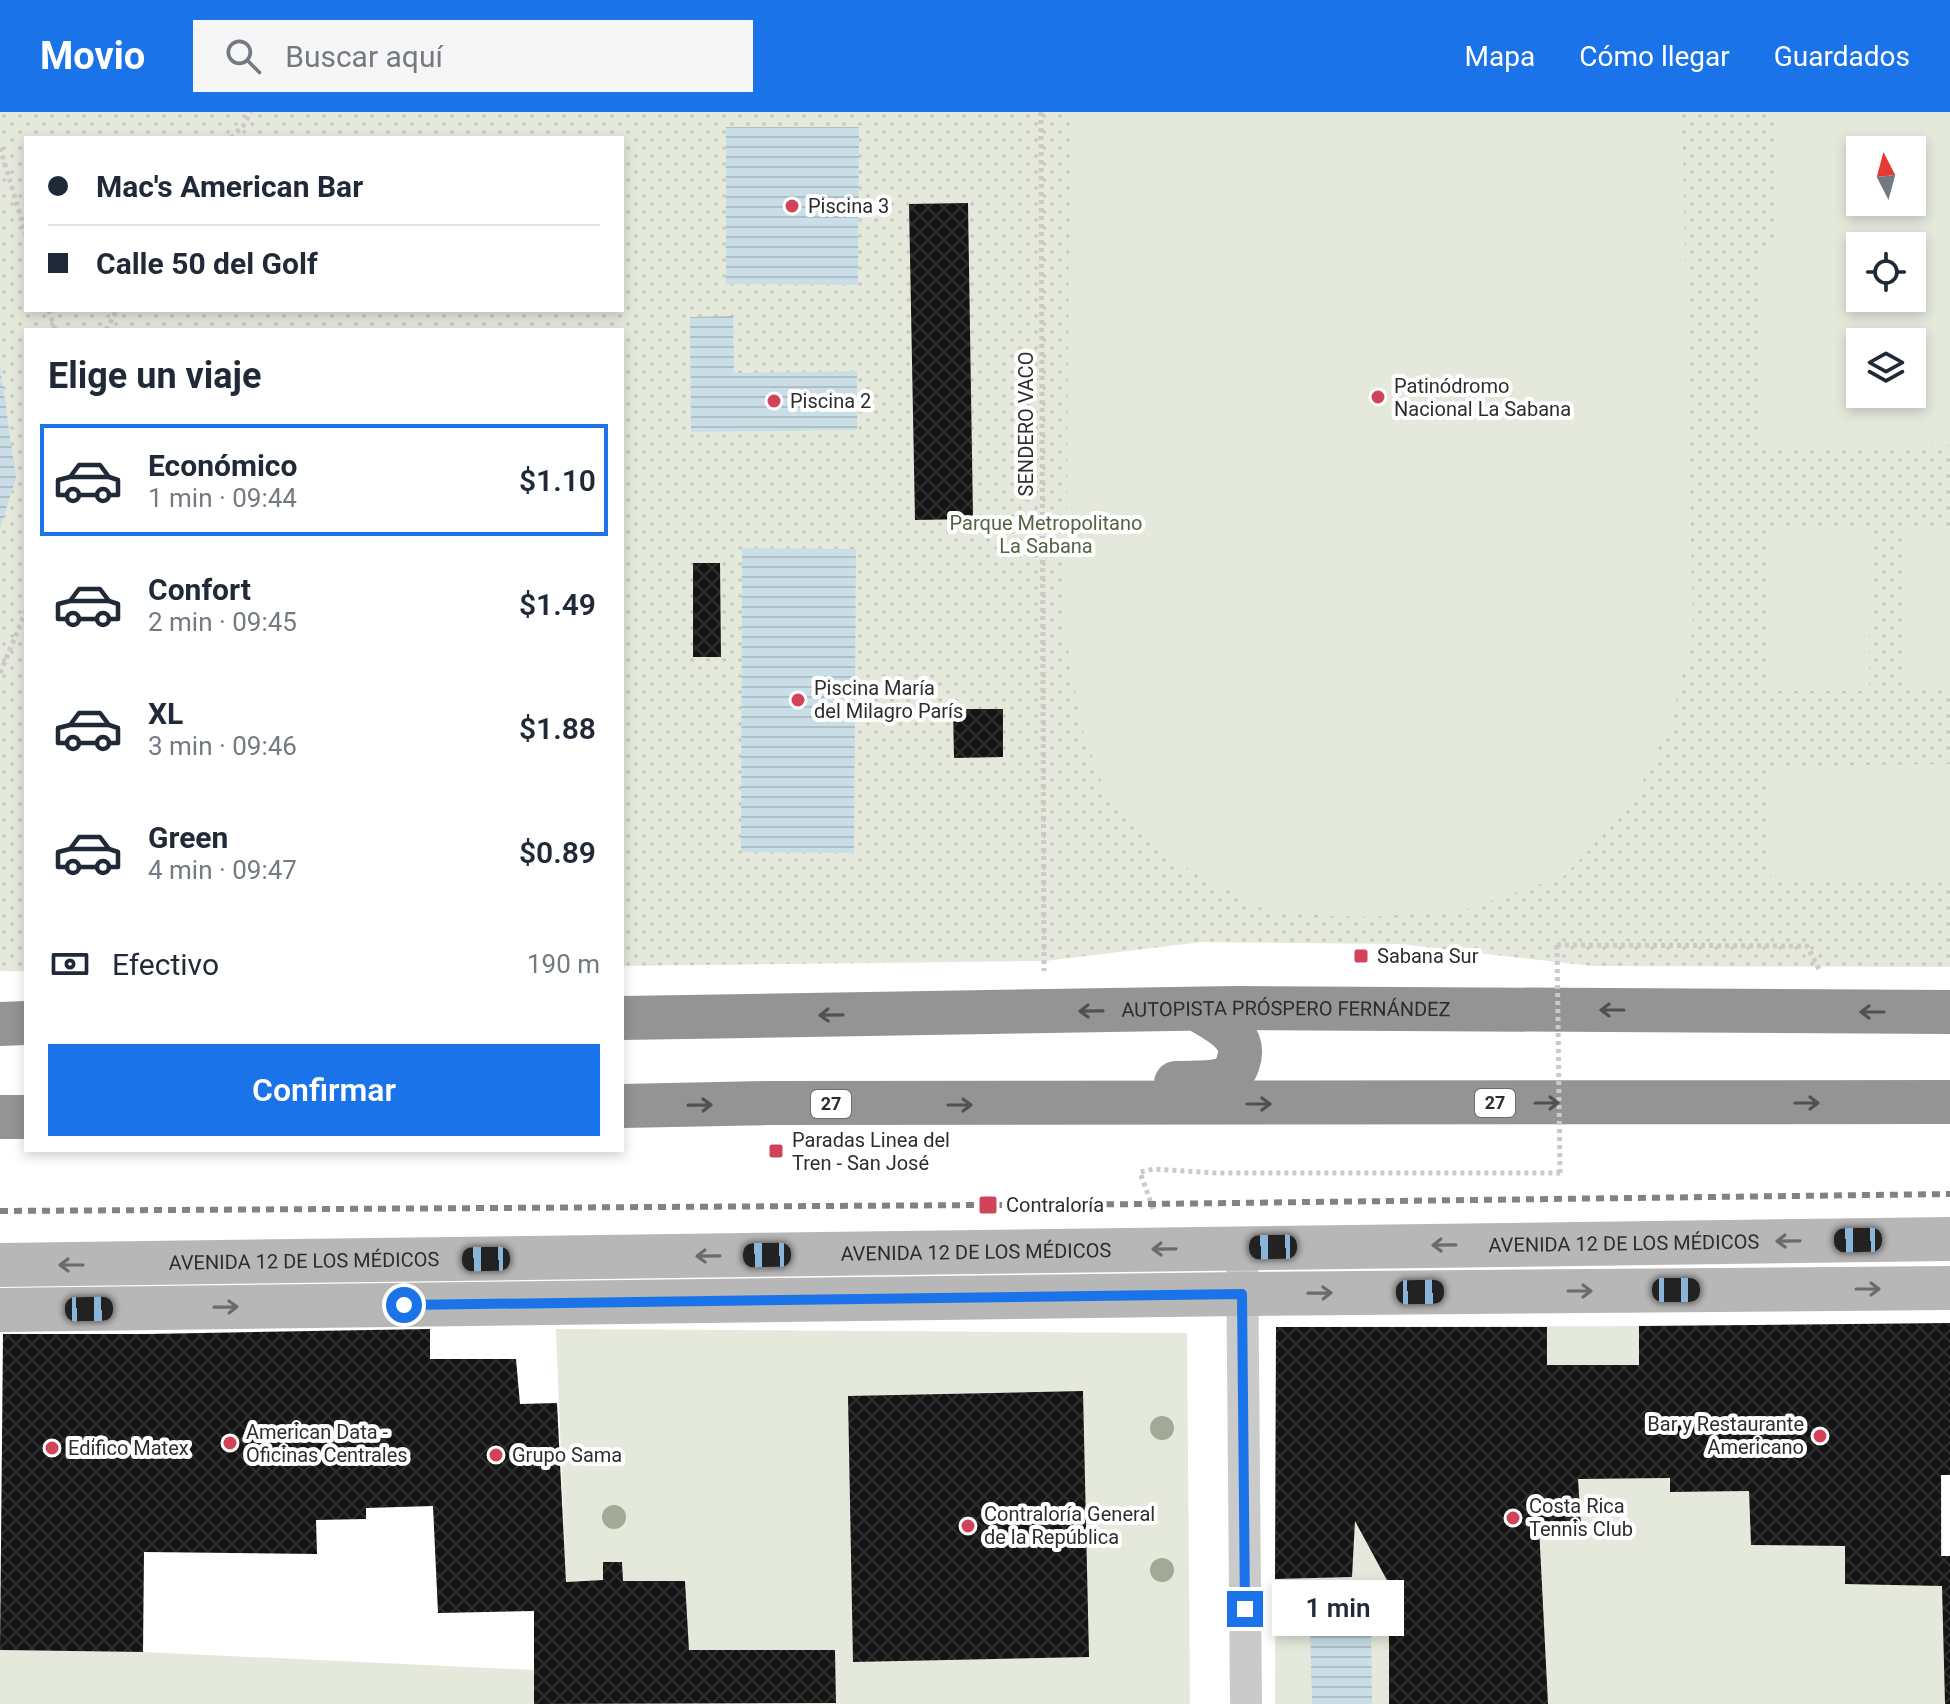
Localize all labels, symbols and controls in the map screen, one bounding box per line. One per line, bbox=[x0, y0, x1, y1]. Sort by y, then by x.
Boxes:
search box bbox=[193, 20, 753, 92]
text: Movio bbox=[40, 34, 145, 78]
icon: search bbox=[221, 34, 265, 78]
text: Buscar aquí bbox=[285, 39, 443, 74]
text: Mapa bbox=[1465, 40, 1535, 73]
text: Cómo llegar bbox=[1579, 40, 1730, 73]
text: Guardados bbox=[1774, 40, 1910, 73]
north arrow bbox=[1846, 136, 1926, 216]
map controls bbox=[1846, 136, 1926, 408]
text: Mac's American Bar bbox=[96, 169, 363, 204]
place label: Piscina 3 bbox=[808, 194, 889, 218]
marker: Piscina 3 bbox=[783, 197, 801, 215]
button: locate bbox=[1846, 232, 1926, 312]
text: Calle 50 del Golf bbox=[96, 246, 318, 281]
button: layers bbox=[1846, 328, 1926, 408]
street label: SENDERO VACO bbox=[1014, 352, 1038, 496]
text: Elige un viaje bbox=[48, 355, 261, 397]
place label: Patinódromo Nacional La Sabana bbox=[1394, 374, 1571, 421]
marker: Patinódromo Nacional La Sabana bbox=[1369, 388, 1387, 406]
place label: Piscina 2 bbox=[790, 389, 871, 413]
marker: Piscina 2 bbox=[765, 392, 783, 410]
icon: car bbox=[52, 444, 124, 516]
text: Económico bbox=[148, 448, 297, 483]
text: $1.10 bbox=[519, 463, 596, 498]
text: 1 min · 09:44 bbox=[148, 483, 297, 513]
park label: Parque Metropolitano La Sabana bbox=[950, 511, 1142, 558]
icon: car bbox=[52, 568, 124, 640]
text: Confort bbox=[148, 572, 251, 607]
text: $1.49 bbox=[519, 587, 596, 622]
text: 2 min · 09:45 bbox=[148, 607, 297, 637]
place label: Piscina María del Milagro París bbox=[814, 676, 963, 723]
marker: Piscina María del Milagro París bbox=[789, 691, 807, 709]
icon: car bbox=[52, 692, 124, 764]
text: XL bbox=[148, 696, 183, 731]
text: $1.88 bbox=[519, 711, 596, 746]
text: 3 min · 09:46 bbox=[148, 731, 297, 761]
icon: car bbox=[52, 816, 124, 888]
text: Green bbox=[148, 820, 228, 855]
text: $0.89 bbox=[519, 835, 596, 870]
text: 4 min · 09:47 bbox=[148, 855, 297, 885]
icon: cash bbox=[48, 942, 92, 986]
place label: Sabana Sur bbox=[1377, 944, 1479, 968]
text: Efectivo bbox=[112, 947, 219, 982]
marker: Sabana Sur bbox=[1352, 947, 1370, 965]
text: 190 m bbox=[527, 949, 600, 979]
street label: AUTOPISTA PRÓSPERO FERNÁNDEZ bbox=[1121, 996, 1451, 1022]
one-way arrow bbox=[1599, 1002, 1626, 1018]
one-way arrow bbox=[1078, 1003, 1105, 1018]
one-way arrow bbox=[1859, 1004, 1886, 1020]
one-way arrow bbox=[818, 1007, 845, 1023]
button: Confirmar bbox=[48, 1044, 600, 1136]
road number: 27 bbox=[1475, 1089, 1515, 1117]
road number: 27 bbox=[811, 1090, 851, 1118]
one-way arrow bbox=[1533, 1095, 1560, 1111]
one-way arrow bbox=[1793, 1095, 1820, 1110]
one-way arrow bbox=[1245, 1096, 1272, 1112]
one-way arrow bbox=[686, 1097, 713, 1112]
one-way arrow bbox=[946, 1097, 973, 1113]
place label: Paradas Linea del Tren - San José bbox=[792, 1128, 950, 1175]
marker: Paradas Linea del Tren - San José bbox=[767, 1142, 785, 1160]
place label: Contraloría bbox=[1006, 1193, 1104, 1217]
marker: Contraloría bbox=[977, 1194, 999, 1216]
car bbox=[1834, 1228, 1882, 1252]
street label: AVENIDA 12 DE LOS MÉDICOS bbox=[1488, 1230, 1760, 1257]
one-way arrow bbox=[1775, 1233, 1802, 1248]
car bbox=[1249, 1235, 1297, 1259]
one-way arrow bbox=[1431, 1237, 1458, 1253]
street label: AVENIDA 12 DE LOS MÉDICOS bbox=[840, 1238, 1112, 1266]
one-way arrow bbox=[1151, 1241, 1178, 1256]
car bbox=[743, 1243, 791, 1267]
street label: AVENIDA 12 DE LOS MÉDICOS bbox=[168, 1247, 440, 1275]
car bbox=[462, 1247, 510, 1271]
one-way arrow bbox=[695, 1248, 722, 1263]
one-way arrow bbox=[58, 1257, 85, 1272]
car bbox=[1652, 1278, 1700, 1302]
car bbox=[1396, 1280, 1444, 1304]
one-way arrow bbox=[1854, 1281, 1881, 1297]
one-way arrow bbox=[1566, 1283, 1593, 1299]
one-way arrow bbox=[1306, 1285, 1333, 1301]
route start bbox=[386, 1287, 422, 1323]
car bbox=[65, 1297, 113, 1321]
one-way arrow bbox=[212, 1300, 239, 1315]
place label: Bar y Restaurante Americano bbox=[1647, 1412, 1804, 1459]
place label: American Data - Oficinas Centrales bbox=[246, 1420, 408, 1467]
marker: Bar y Restaurante Americano bbox=[1811, 1427, 1829, 1445]
marker: American Data - Oficinas Centrales bbox=[221, 1434, 239, 1452]
place label: Edifico Matex bbox=[68, 1436, 189, 1460]
marker: Edifico Matex bbox=[43, 1439, 61, 1457]
place label: Grupo Sama bbox=[512, 1443, 622, 1467]
marker: Grupo Sama bbox=[487, 1446, 505, 1464]
place label: Costa Rica Tennis Club bbox=[1529, 1494, 1633, 1541]
place label: Contraloría General de la República bbox=[984, 1502, 1155, 1549]
marker: Costa Rica Tennis Club bbox=[1504, 1509, 1522, 1527]
marker: Contraloría General de la República bbox=[959, 1517, 977, 1535]
callout: 1 min bbox=[1273, 1581, 1405, 1637]
route end bbox=[1227, 1591, 1263, 1627]
text: 1 min bbox=[1305, 1593, 1371, 1623]

